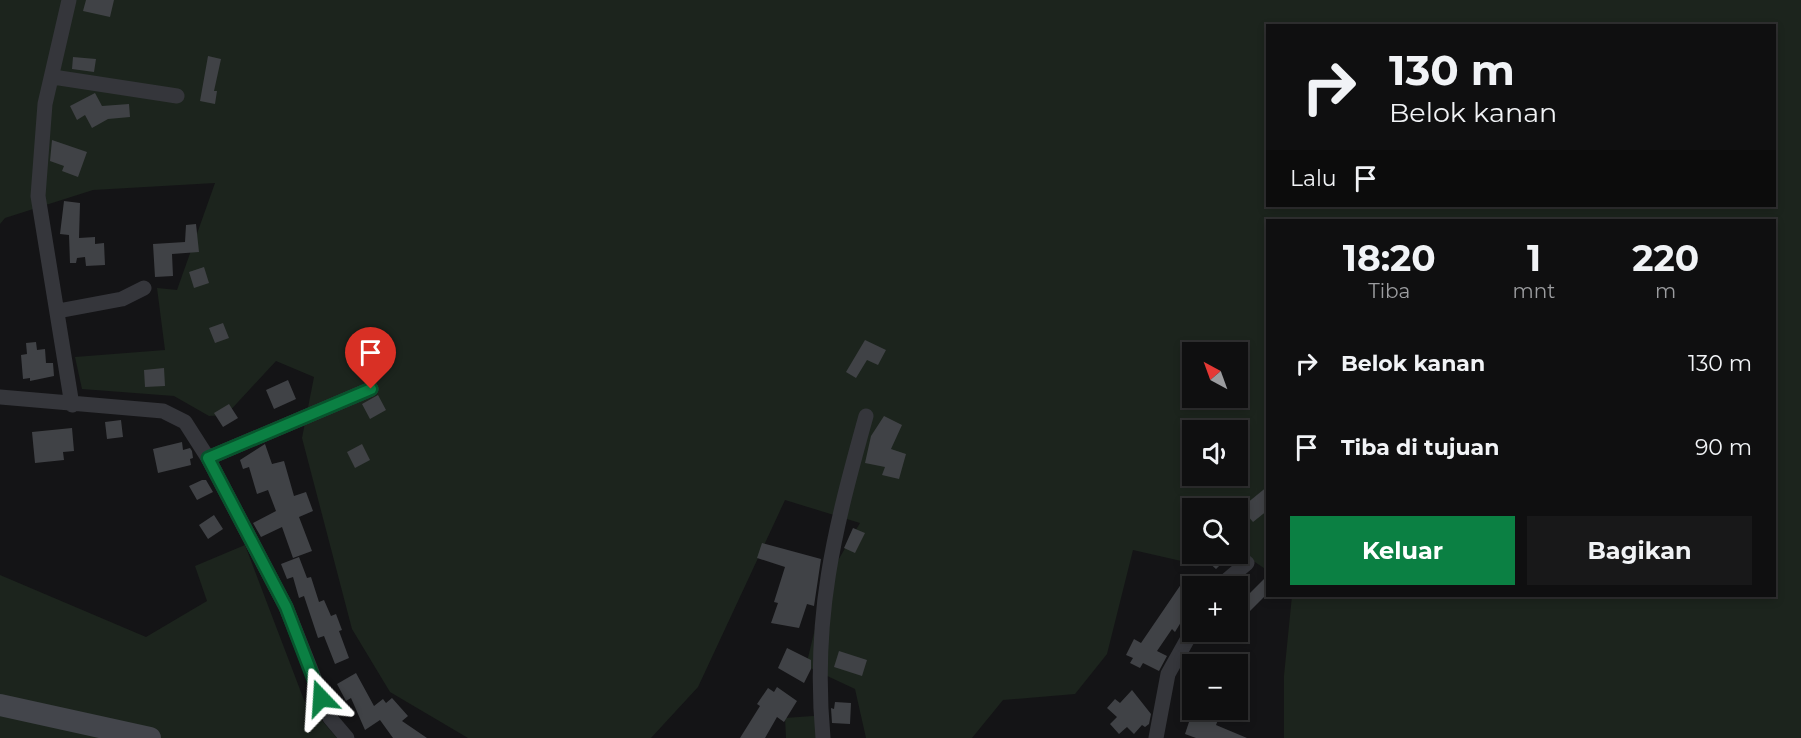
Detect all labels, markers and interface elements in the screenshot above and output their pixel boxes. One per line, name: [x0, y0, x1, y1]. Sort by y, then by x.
text: 130 m: [1389, 44, 1515, 96]
icon: right: [1290, 48, 1368, 126]
text: Belok kanan: [1389, 96, 1557, 129]
icon: arrive: [1349, 162, 1382, 195]
text: Lalu: [1290, 165, 1337, 192]
text: 18:20: [1343, 236, 1436, 280]
text: 1: [1527, 236, 1541, 280]
text: 220: [1632, 236, 1699, 280]
text: Tiba: [1368, 279, 1410, 303]
text: mnt: [1513, 279, 1555, 303]
text: m: [1655, 279, 1676, 303]
pin: [345, 327, 396, 389]
icon: arrive: [354, 336, 387, 369]
north arrow: [1182, 342, 1248, 408]
map controls: [1182, 342, 1248, 720]
icon: right: [1290, 347, 1323, 380]
text: Belok kanan: [1341, 350, 1485, 377]
text: 130 m: [1688, 350, 1752, 377]
button: sound: [1182, 420, 1248, 486]
icon: arrive: [1290, 431, 1323, 464]
text: Tiba di tujuan: [1341, 434, 1499, 461]
text: 90 m: [1695, 434, 1752, 461]
button: search: [1182, 498, 1248, 564]
button: Keluar: [1290, 516, 1515, 585]
button: Bagikan: [1527, 516, 1752, 585]
button: +: [1182, 576, 1248, 642]
button: −: [1182, 654, 1248, 720]
position arrow: [289, 666, 353, 730]

